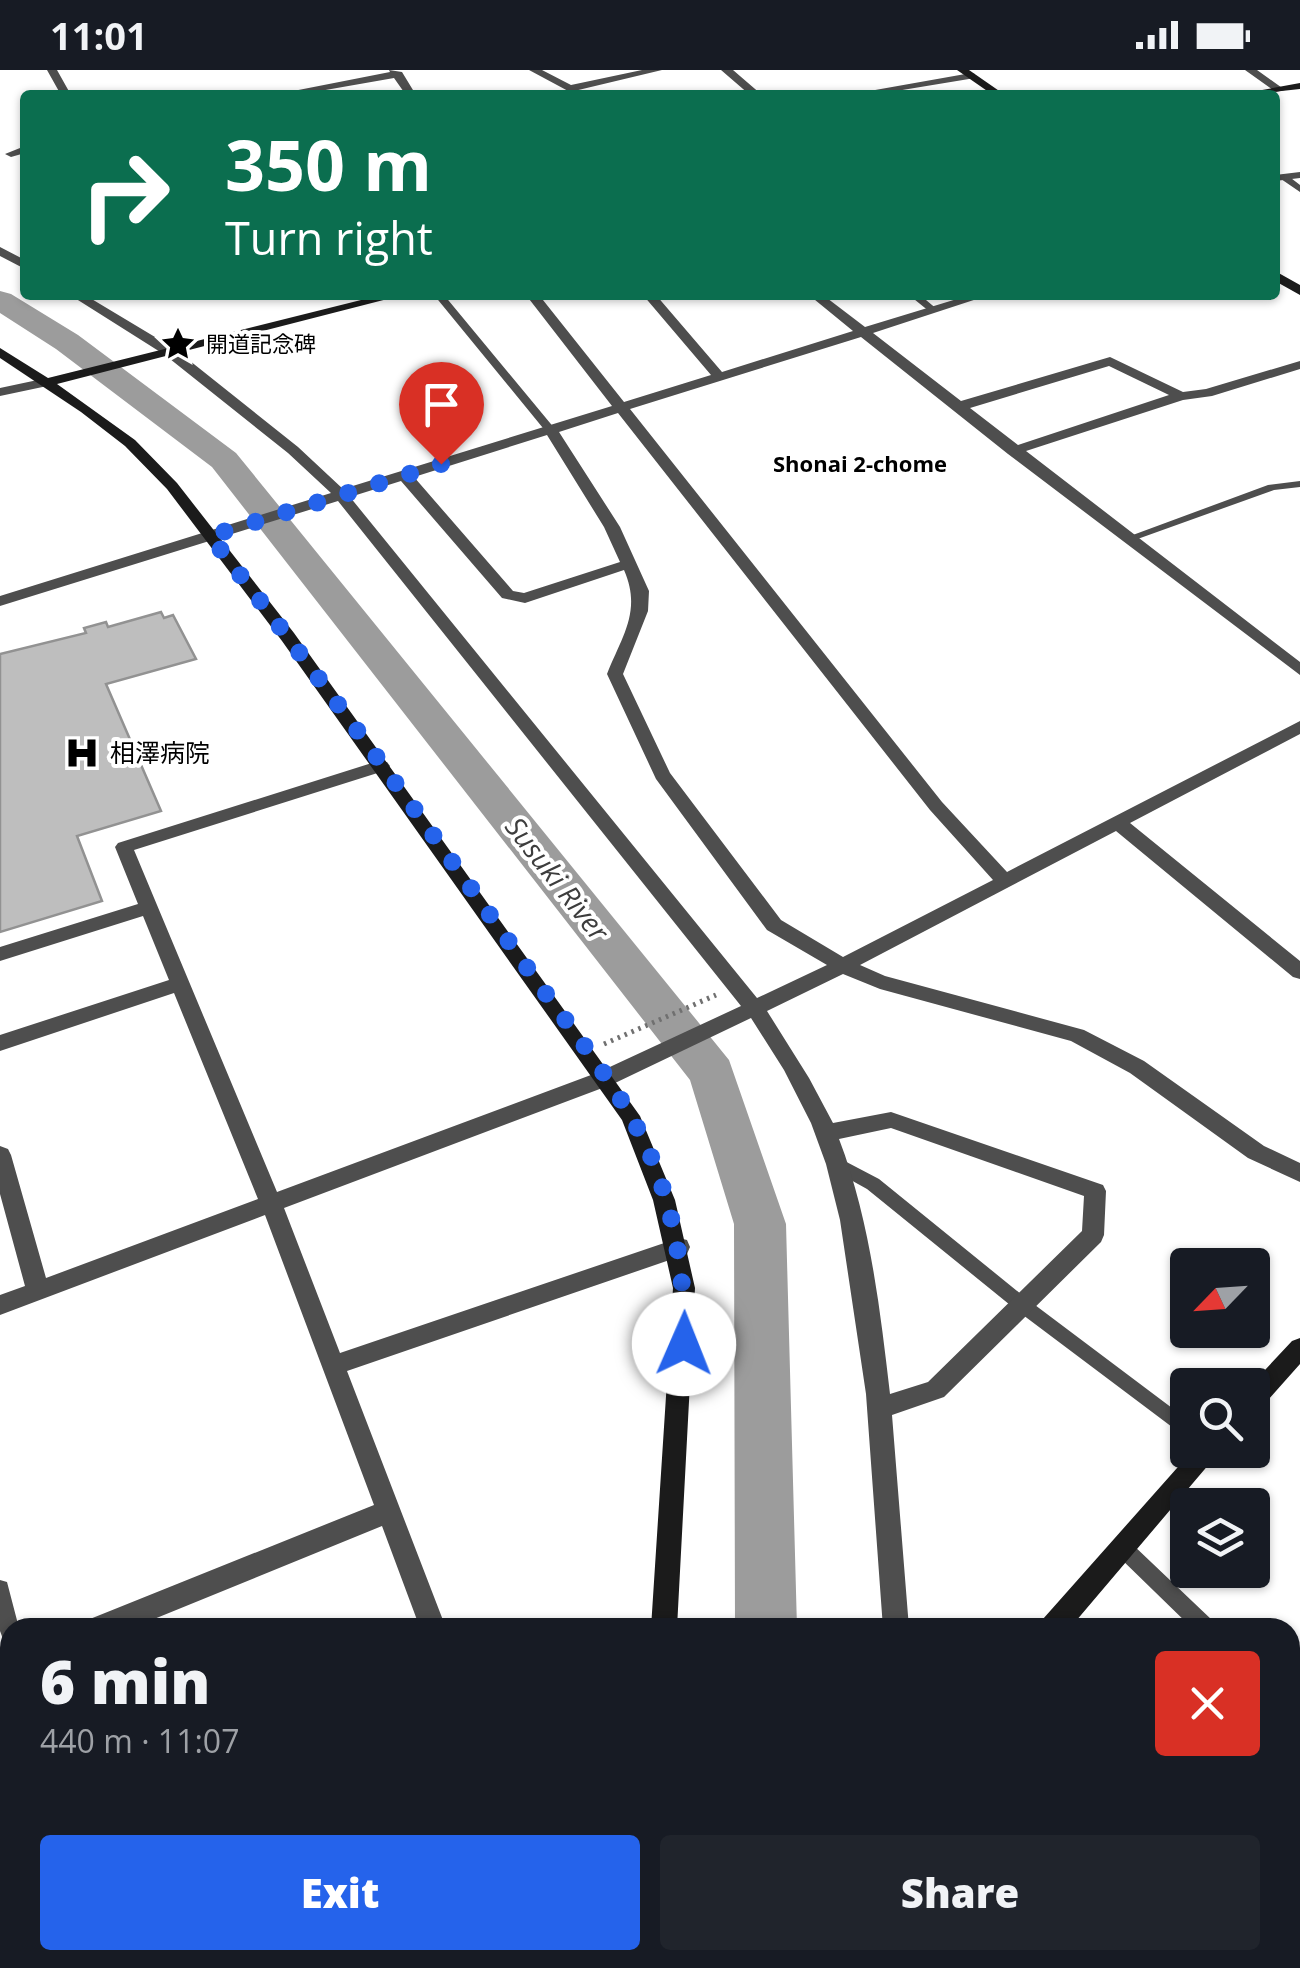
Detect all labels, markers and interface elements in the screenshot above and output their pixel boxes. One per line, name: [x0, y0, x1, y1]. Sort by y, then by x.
text: 11:01: [50, 9, 148, 61]
text: 350 m: [225, 116, 432, 212]
icon: right: [60, 130, 190, 260]
text: Turn right: [225, 207, 433, 268]
place icon: 開道記念碑: [159, 325, 197, 363]
place label: 開道記念碑: [206, 328, 316, 358]
pin: [399, 362, 484, 465]
icon: arrive: [414, 377, 469, 432]
district label: Shonai 2-chome: [773, 448, 947, 478]
hospital icon: 相澤病院: [63, 734, 101, 772]
place label: 相澤病院: [110, 735, 210, 769]
water label: Susuki River: [497, 809, 619, 949]
north arrow: [1170, 1248, 1270, 1348]
map controls: [1170, 1248, 1270, 1588]
position arrow: [632, 1292, 736, 1396]
button: search: [1170, 1368, 1270, 1468]
button: layers: [1170, 1488, 1270, 1588]
text: 6 min: [40, 1640, 210, 1722]
button: close: [1155, 1651, 1260, 1756]
text: 440 m · 11:07: [40, 1719, 239, 1762]
button: Exit: [40, 1835, 640, 1950]
button: Share: [660, 1835, 1260, 1950]

